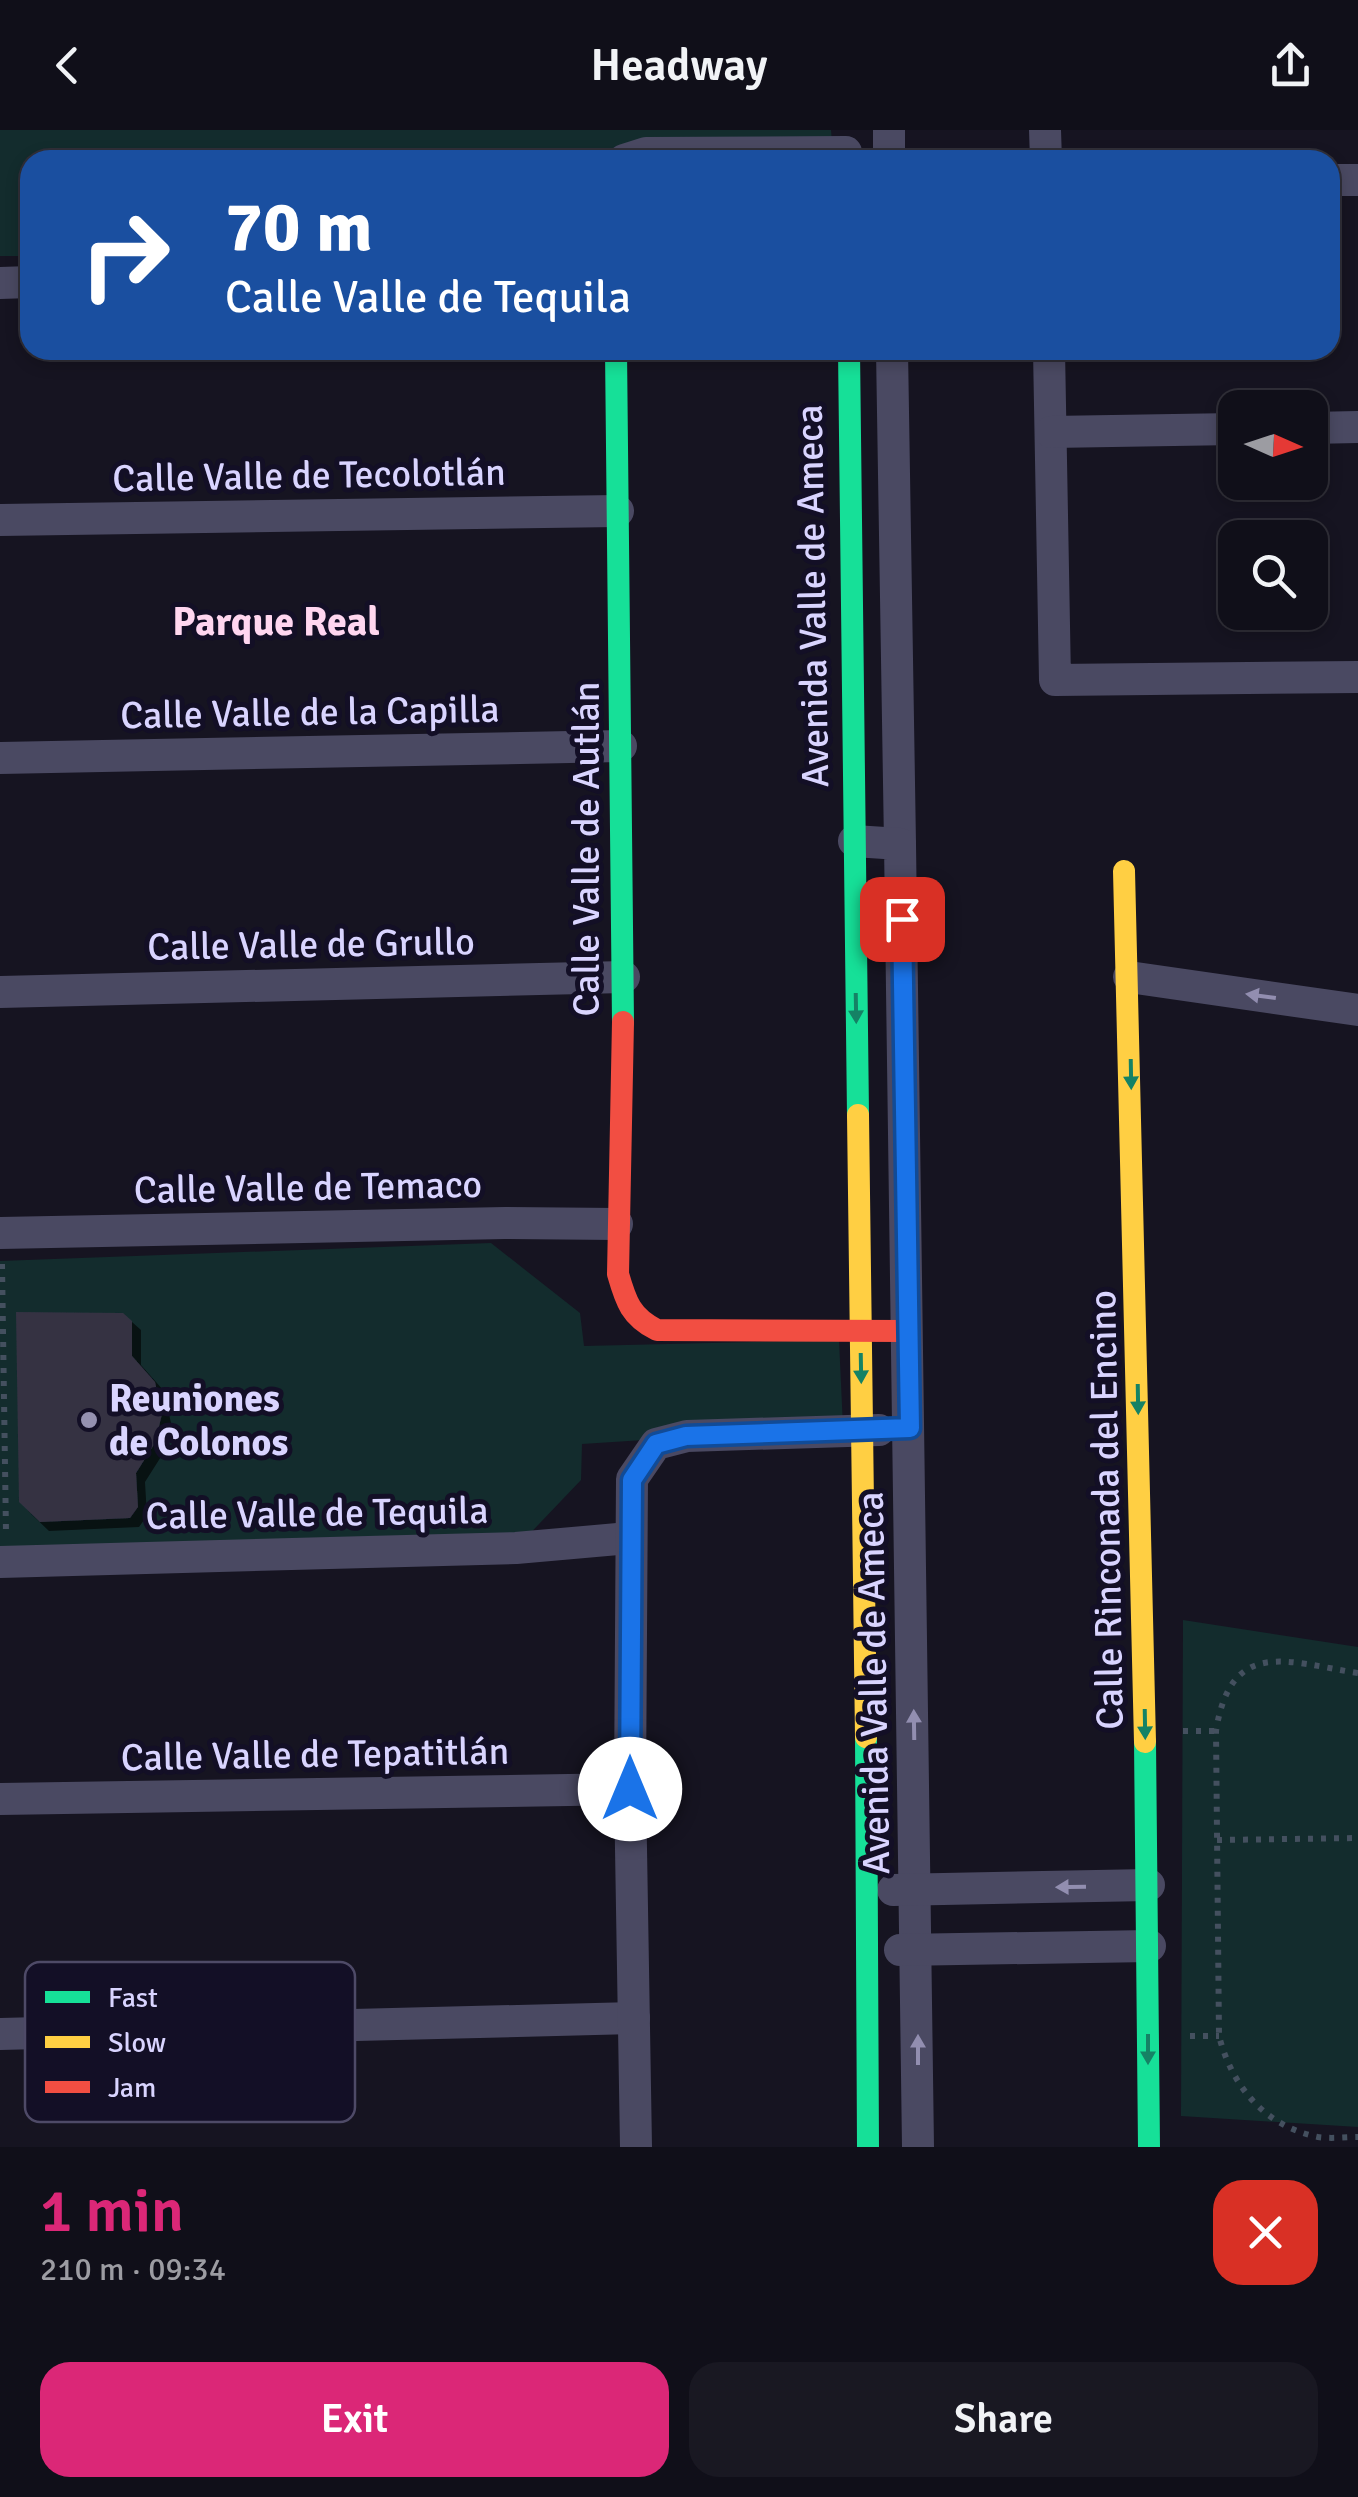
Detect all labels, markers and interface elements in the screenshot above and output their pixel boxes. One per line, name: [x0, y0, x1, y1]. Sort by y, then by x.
icon: back: [40, 38, 95, 93]
text: Headway: [591, 38, 767, 93]
icon: share: [1263, 38, 1318, 93]
text: 70 m: [225, 184, 373, 270]
icon: right: [60, 190, 190, 320]
text: Calle Valle de Tequila: [225, 270, 631, 325]
north arrow: [1218, 390, 1328, 500]
map controls: [1218, 390, 1328, 630]
street label: Avenida Valle de Ameca: [786, 404, 839, 788]
street label: Calle Valle de Tecolotlán: [112, 449, 506, 502]
button: search: [1218, 520, 1328, 630]
district label: Parque Real: [172, 597, 380, 647]
street label: Calle Valle de Autlán: [563, 681, 610, 1017]
street label: Calle Valle de la Capilla: [120, 686, 500, 739]
pin: [860, 877, 945, 962]
icon: arrive: [875, 892, 930, 947]
street label: Calle Valle de Grullo: [147, 918, 475, 971]
one-way arrow: [1245, 987, 1277, 1003]
one-way arrow: [848, 993, 864, 1025]
one-way arrow: [1123, 1059, 1139, 1091]
street label: Calle Valle de Temaco: [133, 1161, 483, 1214]
street label: Calle Rinconada del Encino: [1079, 1290, 1134, 1730]
one-way arrow: [853, 1353, 869, 1385]
place label: Reuniones de Colonos: [109, 1375, 288, 1466]
one-way arrow: [1131, 1384, 1147, 1416]
marker: Reuniones de Colonos: [78, 1409, 100, 1431]
street label: Calle Valle de Tequila: [145, 1487, 489, 1540]
street label: Avenida Valle de Ameca: [847, 1491, 900, 1875]
one-way arrow: [906, 1708, 922, 1740]
one-way arrow: [1138, 1709, 1154, 1741]
street label: Calle Valle de Tepatitlán: [120, 1728, 510, 1781]
position arrow: [578, 1737, 682, 1841]
one-way arrow: [1054, 1879, 1086, 1895]
legend: [25, 1962, 355, 2122]
text: Fast: [108, 1981, 158, 2015]
text: Slow: [108, 2026, 166, 2060]
one-way arrow: [910, 2033, 926, 2065]
one-way arrow: [1140, 2034, 1156, 2066]
text: Jam: [108, 2071, 156, 2105]
text: 1 min: [40, 2175, 184, 2249]
button: close: [1213, 2180, 1318, 2285]
text: 210 m · 09:34: [40, 2250, 226, 2289]
button: Exit: [40, 2362, 669, 2477]
button: Share: [689, 2362, 1318, 2477]

